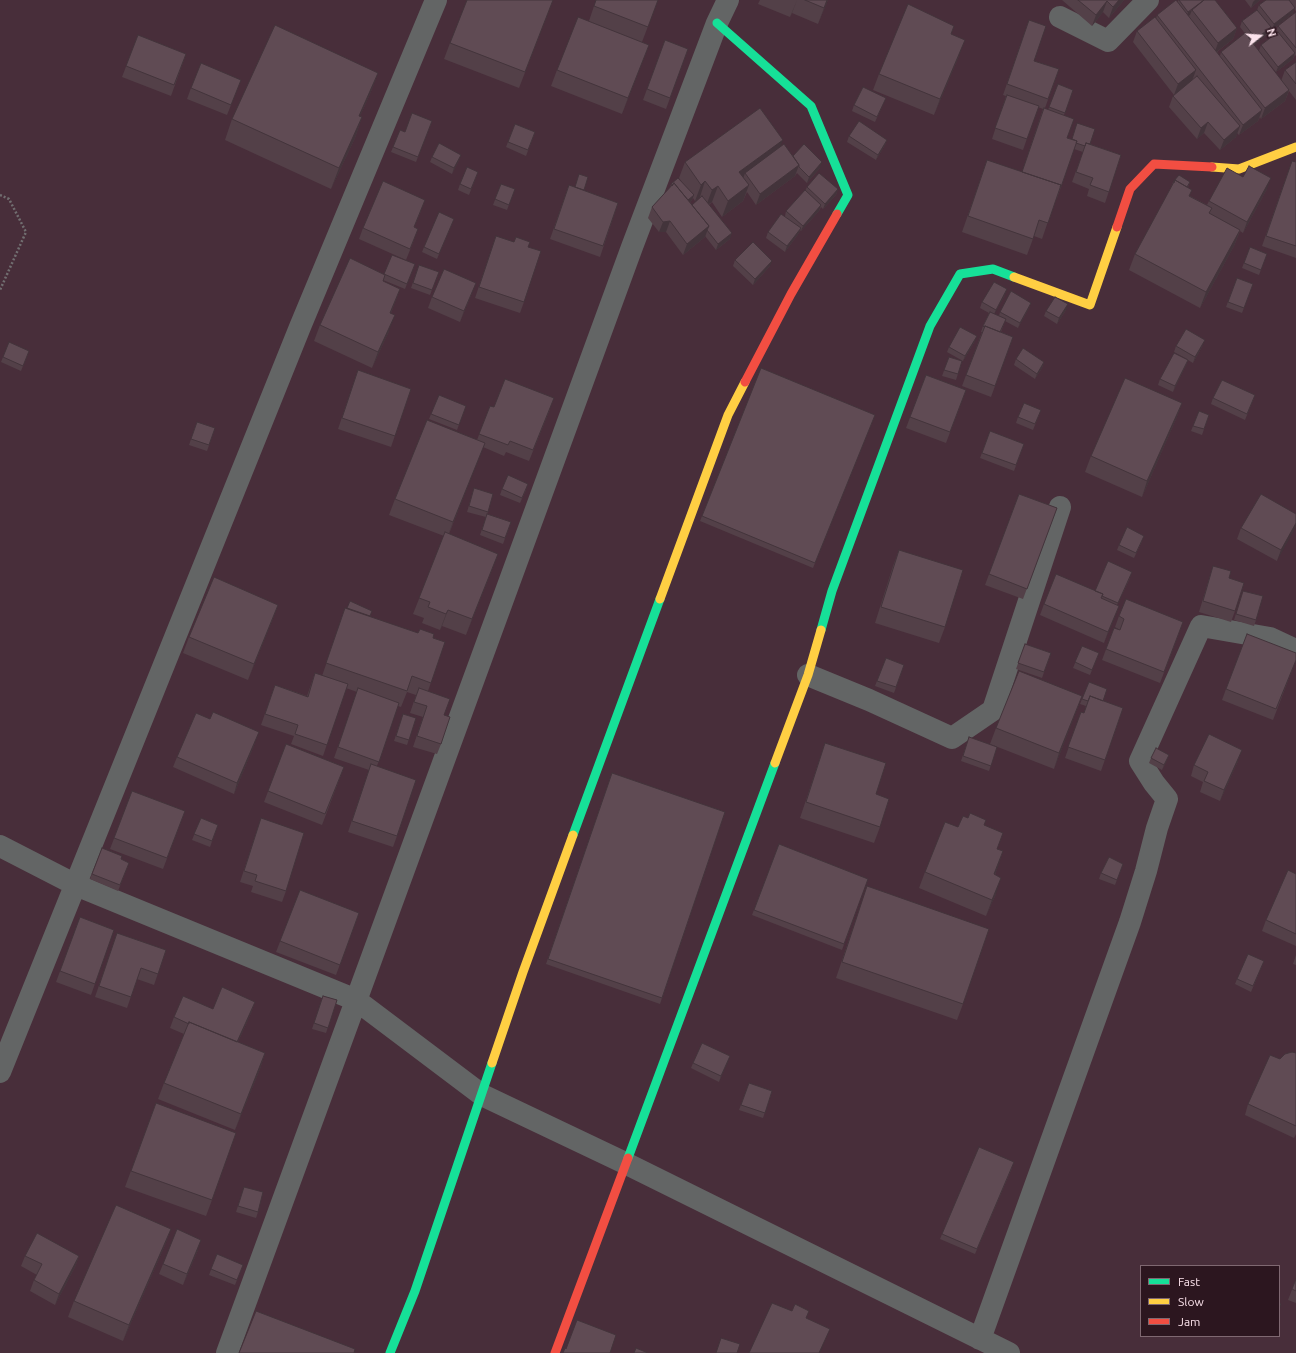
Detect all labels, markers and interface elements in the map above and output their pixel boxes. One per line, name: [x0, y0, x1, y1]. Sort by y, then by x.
north arrow: [1240, 16, 1280, 56]
text: N: [1265, 27, 1278, 38]
legend: [1140, 1265, 1280, 1337]
text: Fast: [1178, 1275, 1200, 1288]
text: Slow: [1178, 1295, 1204, 1308]
text: Jam: [1178, 1315, 1200, 1328]

